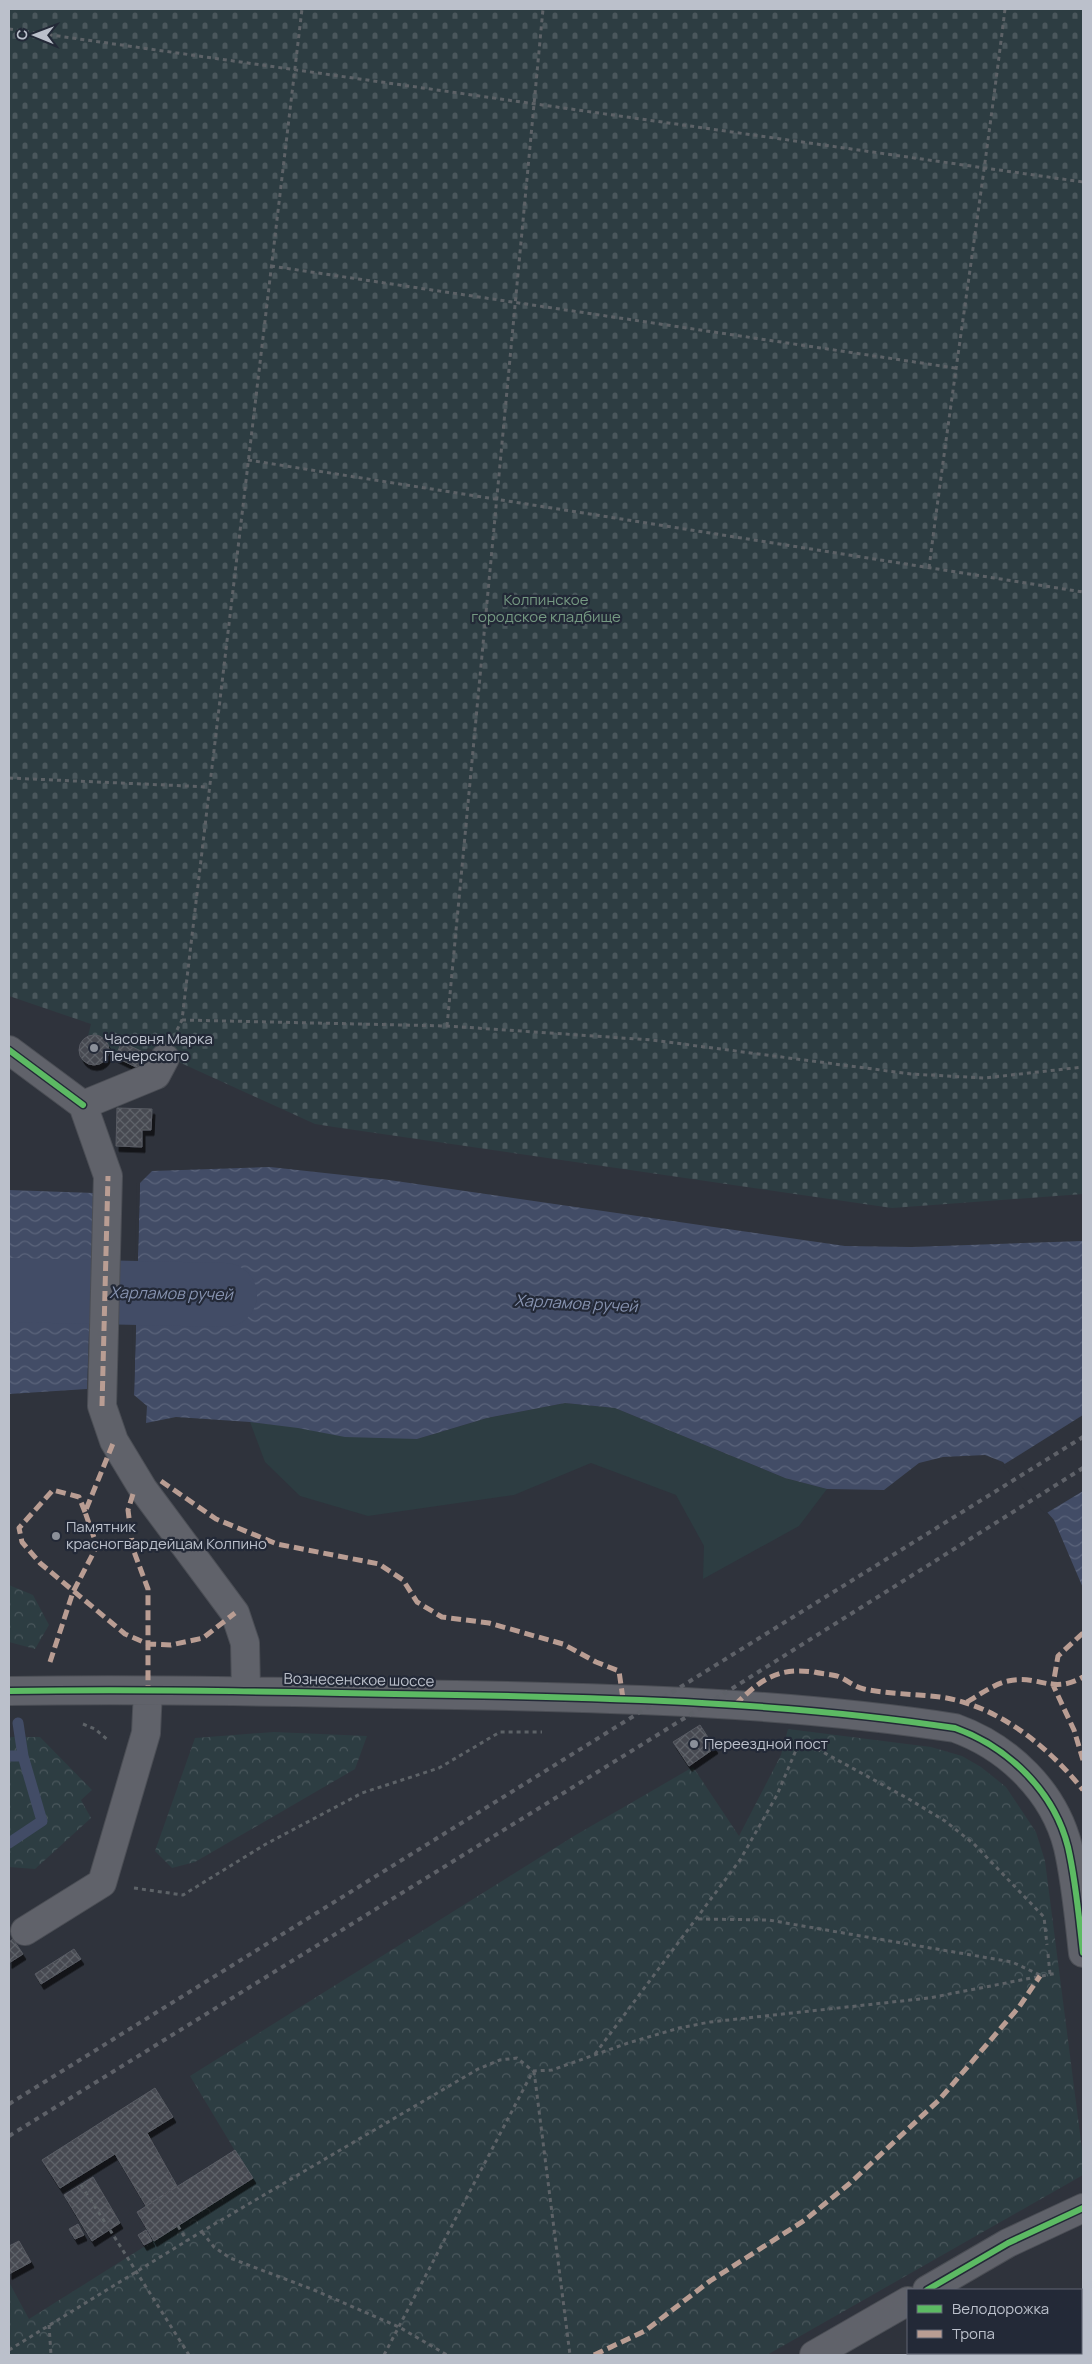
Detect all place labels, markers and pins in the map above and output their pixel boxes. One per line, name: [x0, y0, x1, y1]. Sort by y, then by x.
place label: Часовня Марка Печерского: [104, 1028, 213, 1066]
marker: Часовня Марка Печерского: [88, 1042, 100, 1054]
place label: Памятник красногвардейцам Колпино: [66, 1516, 267, 1554]
marker: Памятник красногвардейцам Колпино: [50, 1530, 62, 1542]
place label: Переездной пост: [704, 1733, 829, 1754]
marker: Переездной пост: [688, 1738, 700, 1750]

